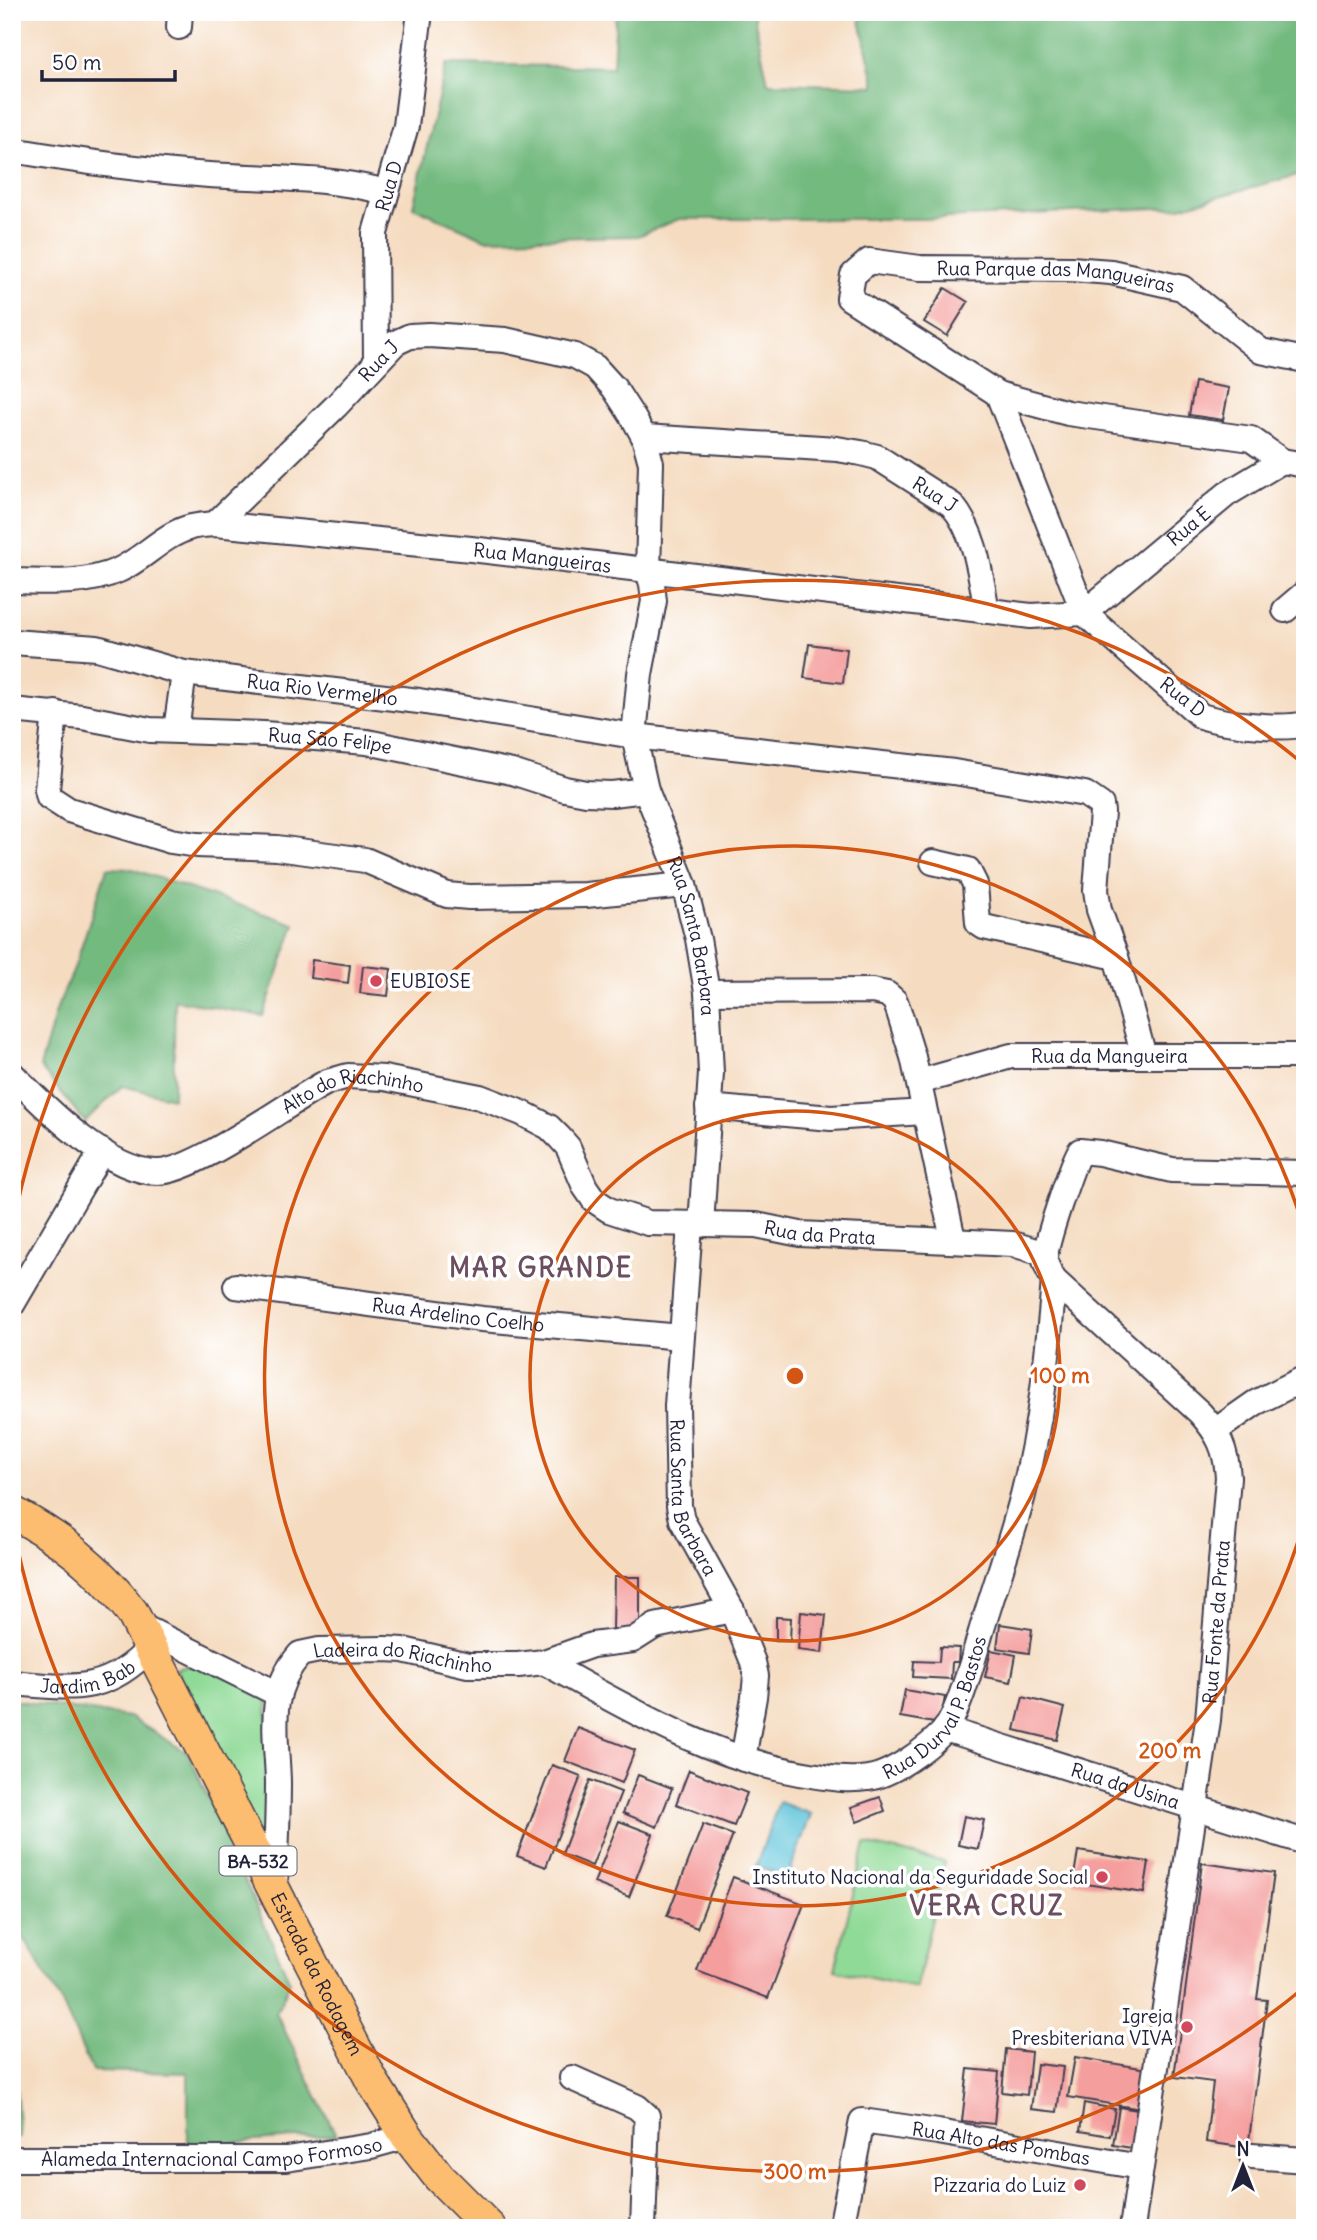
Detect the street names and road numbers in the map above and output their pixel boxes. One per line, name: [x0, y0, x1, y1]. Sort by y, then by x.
street label: Rua D: [370, 158, 407, 214]
street label: Rua Parque das Mangueiras: [936, 256, 1177, 298]
street label: Rua J: [353, 335, 404, 387]
street label: Rua J: [908, 471, 962, 517]
street label: Rua E: [1162, 501, 1215, 551]
street label: Rua Mangueiras: [472, 537, 613, 578]
street label: Rua Rio Vermelho: [245, 669, 399, 710]
street label: Rua D: [1155, 672, 1211, 722]
street label: Rua São Felipe: [267, 722, 394, 759]
street label: Rua Santa Barbara: [662, 853, 720, 1016]
street label: Rua da Mangueira: [1031, 1044, 1188, 1068]
street label: Alto do Riachinho: [277, 1063, 426, 1119]
street label: Rua da Prata: [762, 1215, 876, 1250]
street label: Rua Ardelino Coelho: [370, 1292, 545, 1337]
street label: Rua Santa Barbara: [665, 1419, 723, 1580]
street label: Rua Fonte da Prata: [1197, 1539, 1235, 1705]
street label: Rua Durval P. Bastos: [879, 1633, 991, 1785]
street label: Ladeira do Riachinho: [311, 1637, 492, 1677]
street label: Jardim Bab: [39, 1654, 140, 1699]
street label: Rua da Usina: [1068, 1757, 1183, 1814]
road number: BA-532: [219, 1846, 296, 1875]
street label: Estrada da Rodagem: [266, 1888, 369, 2059]
street label: Rua Alto das Pombas: [911, 2116, 1092, 2170]
street label: Alameda Internacional Campo Formoso: [41, 2131, 385, 2171]

